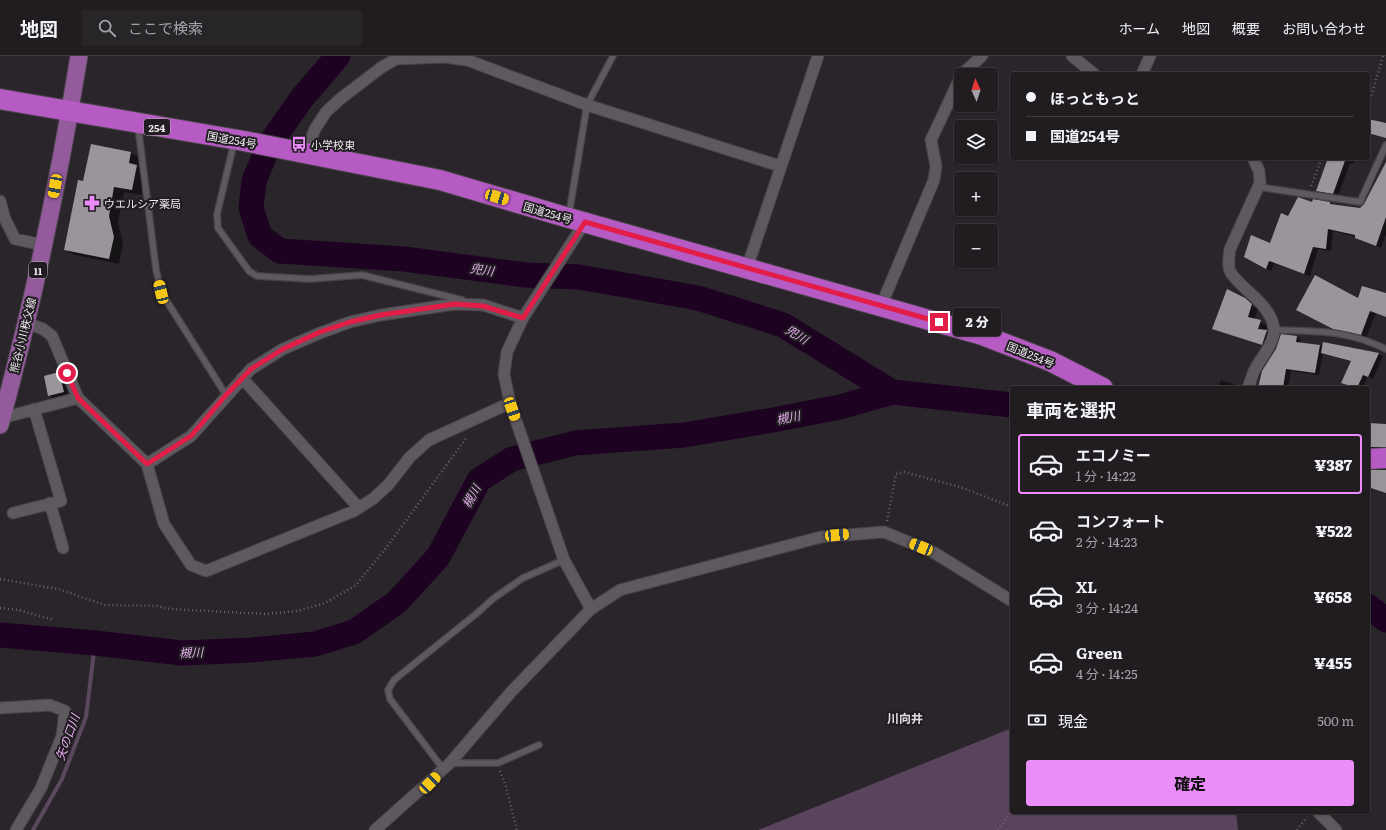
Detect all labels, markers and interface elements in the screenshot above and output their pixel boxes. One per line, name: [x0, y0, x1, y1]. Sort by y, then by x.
search box: [82, 10, 362, 46]
text: 地図: [20, 14, 58, 42]
text: ここで検索: [128, 16, 203, 39]
icon: search: [96, 17, 118, 39]
text: ホーム: [1118, 18, 1160, 38]
text: 地図: [1182, 18, 1210, 38]
text: 概要: [1232, 18, 1260, 38]
text: お問い合わせ: [1282, 18, 1366, 38]
north arrow: [954, 68, 998, 112]
map controls: [954, 68, 998, 268]
text: ほっともっと: [1050, 86, 1140, 109]
road number: 254: [144, 119, 170, 135]
button: layers: [954, 120, 998, 164]
text: 国道254号: [1050, 124, 1120, 147]
street label: 国道254号: [206, 127, 258, 151]
bus stop icon: 小学校東: [290, 135, 308, 153]
place label: 小学校東: [311, 136, 355, 152]
button: +: [954, 172, 998, 216]
car: [47, 173, 63, 199]
car: [484, 188, 510, 206]
pharmacy icon: ウエルシア薬局: [83, 194, 101, 212]
place label: ウエルシア薬局: [104, 195, 181, 211]
street label: 国道254号: [522, 197, 574, 227]
button: −: [954, 224, 998, 268]
water label: 兜川: [469, 258, 497, 280]
road number: 11: [29, 262, 47, 278]
car: [152, 279, 170, 305]
street label: 熊谷小川秩父線: [5, 296, 39, 374]
callout: 2 分: [953, 308, 1001, 336]
text: 2 分: [966, 312, 988, 331]
route end: [930, 313, 948, 331]
water label: 兜川: [782, 320, 814, 349]
street label: 国道254号: [1005, 337, 1057, 371]
route start: [58, 364, 76, 382]
car: [502, 396, 522, 422]
text: 車両を選択: [1026, 396, 1116, 423]
water label: 槻川: [774, 405, 803, 428]
text: エコノミー: [1076, 443, 1151, 466]
icon: car: [1028, 446, 1064, 482]
text: ¥387: [1315, 453, 1352, 476]
text: 1 分 · 14:22: [1076, 466, 1136, 485]
water label: 槻川: [457, 479, 486, 511]
text: コンフォート: [1076, 509, 1166, 532]
icon: car: [1028, 512, 1064, 548]
text: ¥522: [1315, 519, 1352, 542]
car: [825, 528, 849, 542]
text: 2 分 · 14:23: [1076, 532, 1138, 551]
car: [908, 537, 934, 557]
text: XL: [1076, 575, 1097, 598]
icon: car: [1028, 578, 1064, 614]
text: ¥658: [1314, 585, 1352, 608]
text: 3 分 · 14:24: [1076, 598, 1138, 617]
text: Green: [1076, 641, 1123, 664]
water label: 槻川: [179, 643, 205, 661]
icon: car: [1028, 644, 1064, 680]
text: ¥455: [1314, 651, 1352, 674]
text: 4 分 · 14:25: [1076, 664, 1138, 683]
water label: 矢の口川: [50, 709, 84, 763]
district label: 川向井: [887, 709, 923, 727]
icon: cash: [1026, 709, 1048, 731]
text: 現金: [1058, 709, 1088, 732]
text: 500 m: [1317, 711, 1354, 730]
button: 確定: [1026, 760, 1354, 806]
car: [417, 770, 443, 796]

